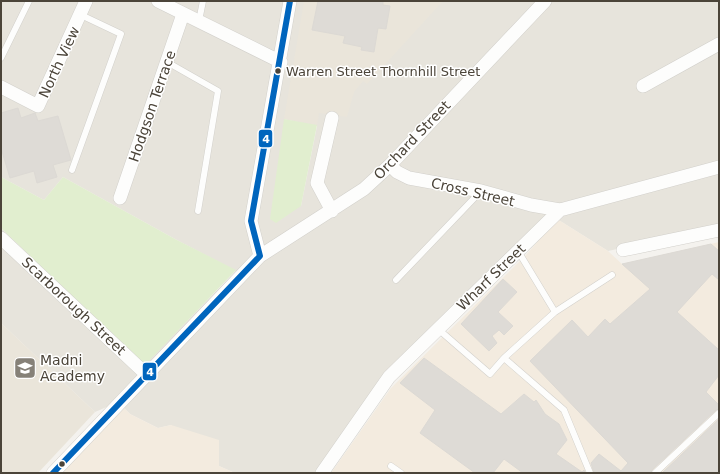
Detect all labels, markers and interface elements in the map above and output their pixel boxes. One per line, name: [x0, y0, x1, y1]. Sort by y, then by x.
street label: North View: [36, 24, 82, 100]
street label: Hodgson Terrace: [125, 48, 179, 164]
place label: Warren Street Thornhill Street: [286, 64, 480, 79]
marker: Warren Street Thornhill Street: [273, 66, 283, 76]
street label: Orchard Street: [370, 97, 454, 183]
line badge: 4: [258, 129, 273, 148]
text: 4: [262, 133, 270, 146]
street label: Cross Street: [430, 175, 517, 210]
street label: Wharf Street: [453, 240, 529, 314]
street label: Scarborough Street: [19, 254, 130, 359]
place label: Madni Academy: [40, 352, 105, 384]
school or university icon: Madni Academy: [12, 355, 38, 381]
line badge: 4: [142, 362, 157, 381]
text: 4: [146, 366, 154, 379]
unlabelled marker: [57, 459, 67, 469]

